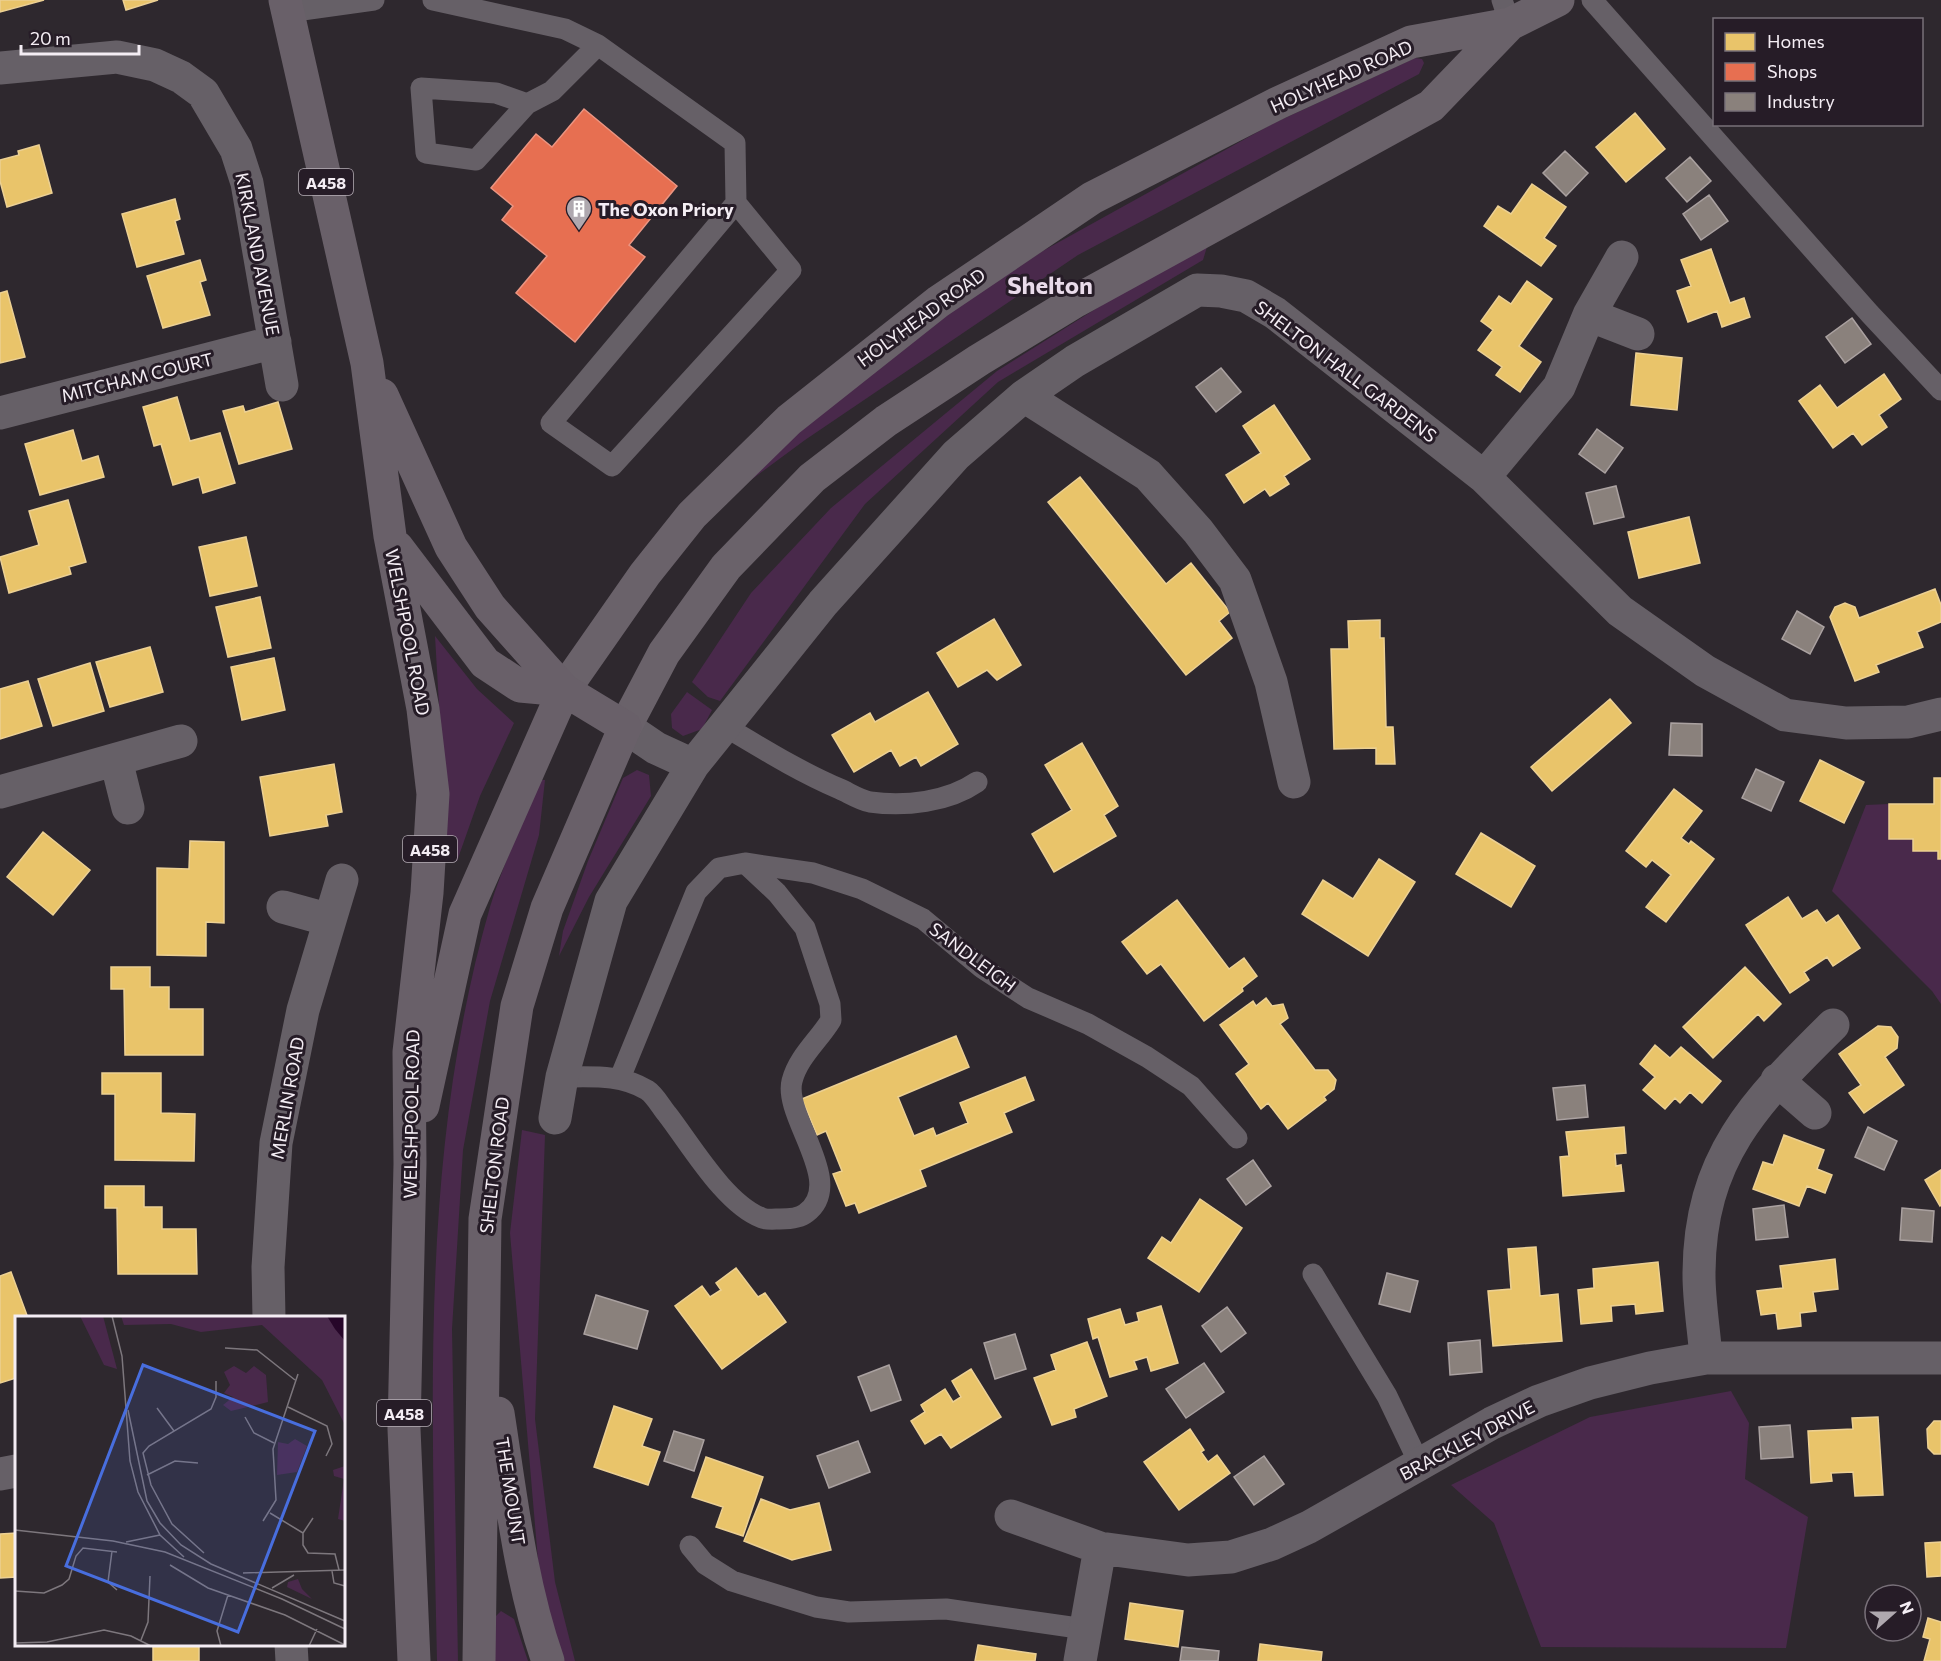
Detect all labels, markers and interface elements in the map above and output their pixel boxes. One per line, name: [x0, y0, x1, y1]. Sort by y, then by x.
scale bar: [21, 18, 140, 56]
legend: [1713, 18, 1923, 126]
text: 20 m: [30, 27, 71, 49]
text: Homes: [1767, 30, 1825, 52]
street label: HOLYHEAD ROAD: [1267, 35, 1415, 117]
text: Shops: [1767, 60, 1817, 82]
text: Industry: [1767, 90, 1835, 112]
road number: A458: [299, 169, 353, 195]
street label: KIRKLAND AVENUE: [231, 171, 285, 337]
building icon: The Oxon Priory: [564, 194, 594, 232]
place label: The Oxon Priory: [598, 198, 734, 220]
street label: HOLYHEAD ROAD: [853, 263, 989, 371]
district label: Shelton: [1007, 270, 1093, 299]
street label: SHELTON HALL GARDENS: [1251, 296, 1441, 446]
street label: MITCHAM COURT: [59, 348, 215, 406]
street label: WELSHPOOL ROAD: [381, 547, 435, 717]
road number: A458: [403, 836, 457, 862]
street label: SANDLEIGH: [925, 917, 1021, 997]
street label: WELSHPOOL ROAD: [399, 1029, 423, 1199]
street label: MERLIN ROAD: [265, 1035, 309, 1161]
street label: SHELTON ROAD: [475, 1095, 513, 1235]
inset map: [15, 1316, 345, 1646]
street label: BRACKLEY DRIVE: [1396, 1395, 1538, 1485]
road number: A458: [377, 1400, 431, 1426]
street label: THE MOUNT: [492, 1435, 530, 1547]
north arrow: [1863, 1583, 1923, 1643]
text: N: [1896, 1598, 1918, 1616]

